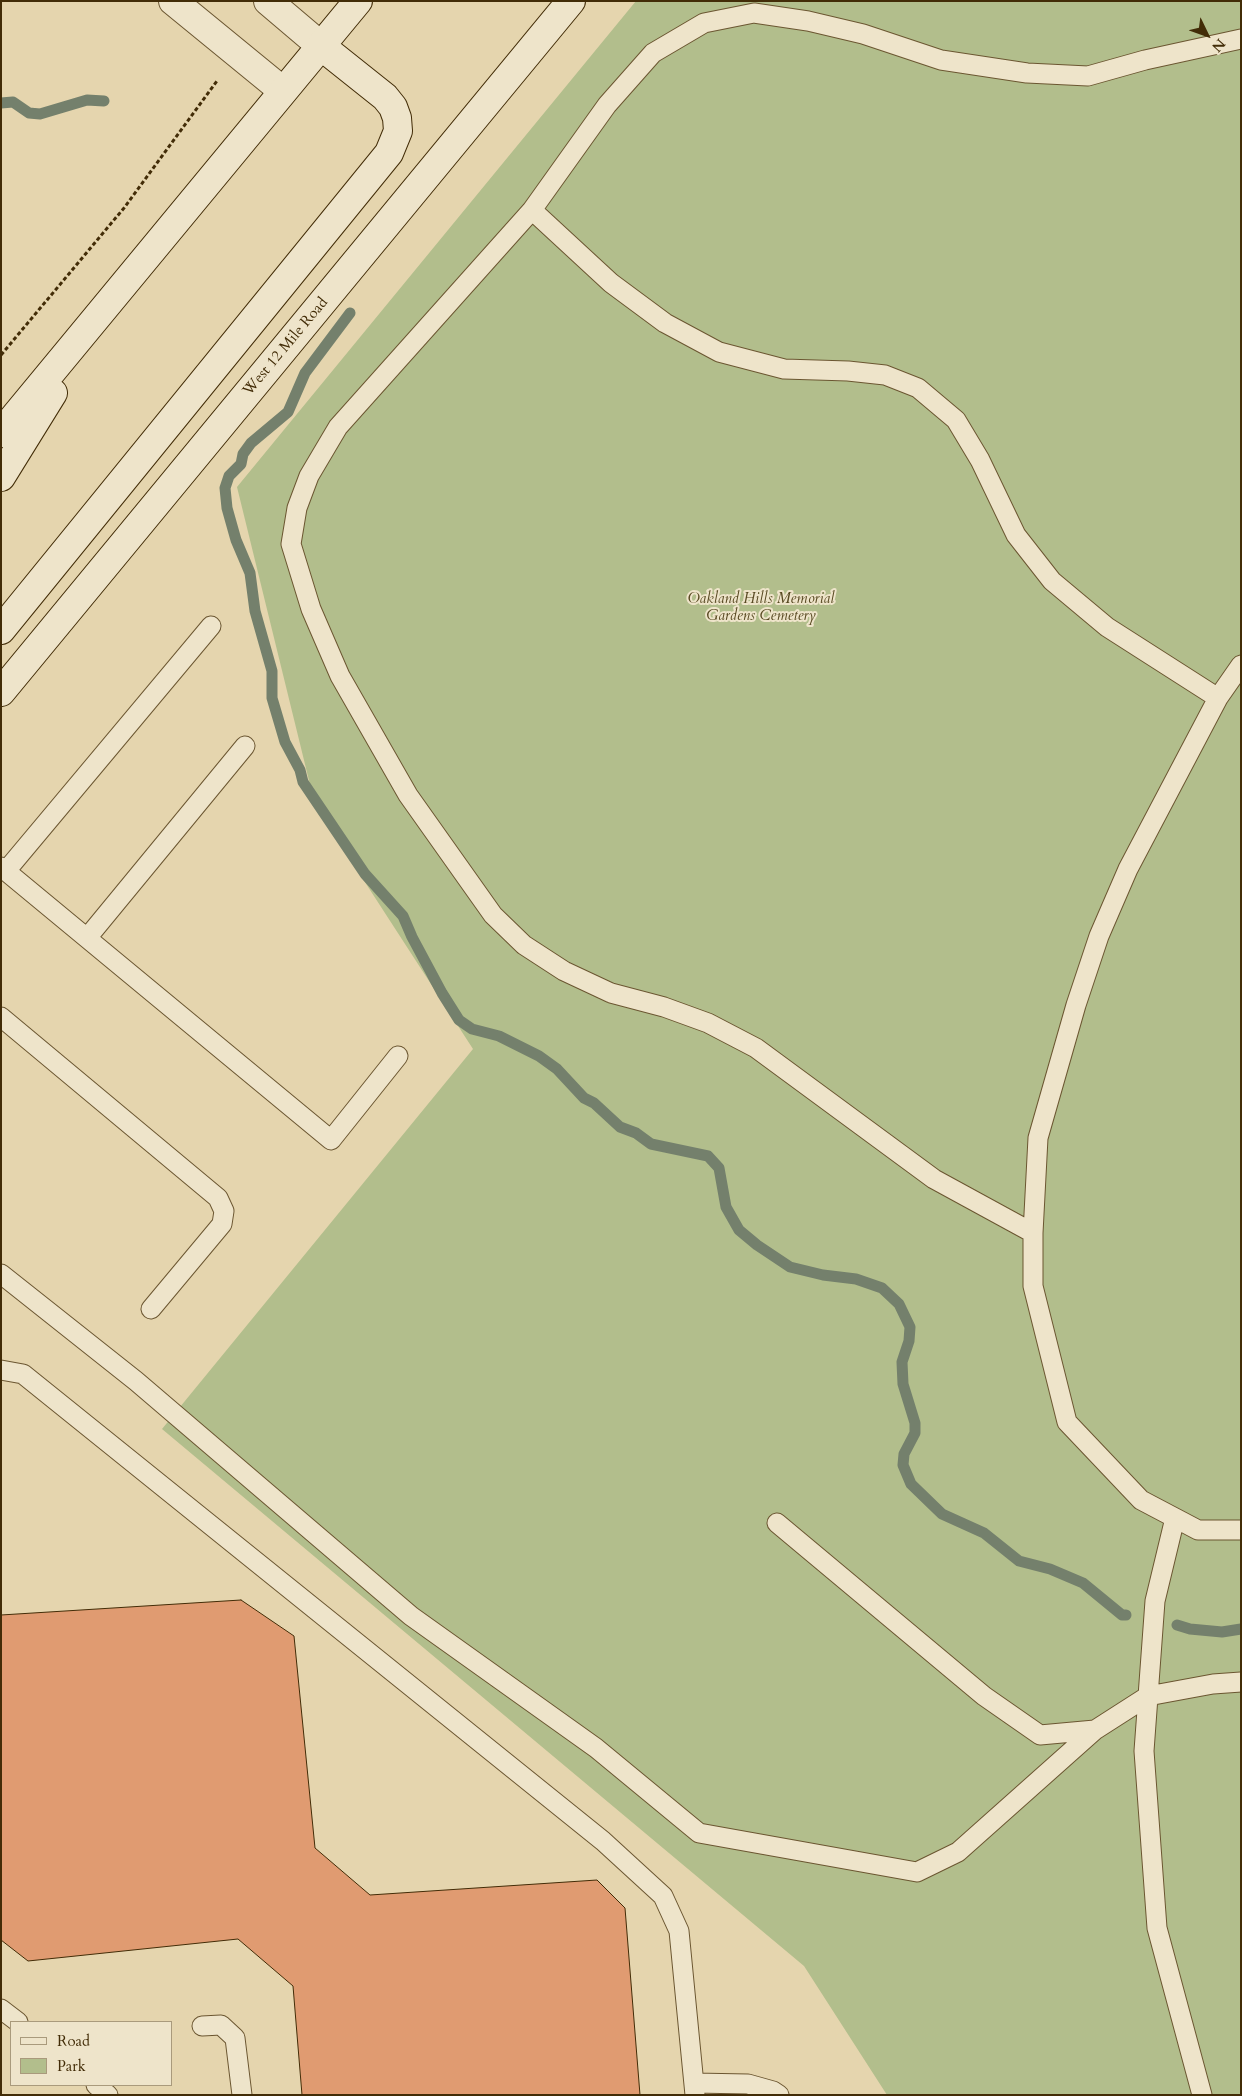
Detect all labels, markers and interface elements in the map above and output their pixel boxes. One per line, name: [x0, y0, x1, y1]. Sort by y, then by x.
north arrow: [1182, 10, 1232, 60]
text: N: [1207, 34, 1230, 56]
street label: West 12 Mile Road: [240, 294, 332, 400]
park label: Oakland Hills Memorial Gardens Cemetery: [688, 591, 834, 626]
legend: [10, 2021, 172, 2086]
text: Road: [57, 2031, 90, 2051]
text: Park: [57, 2056, 86, 2076]

